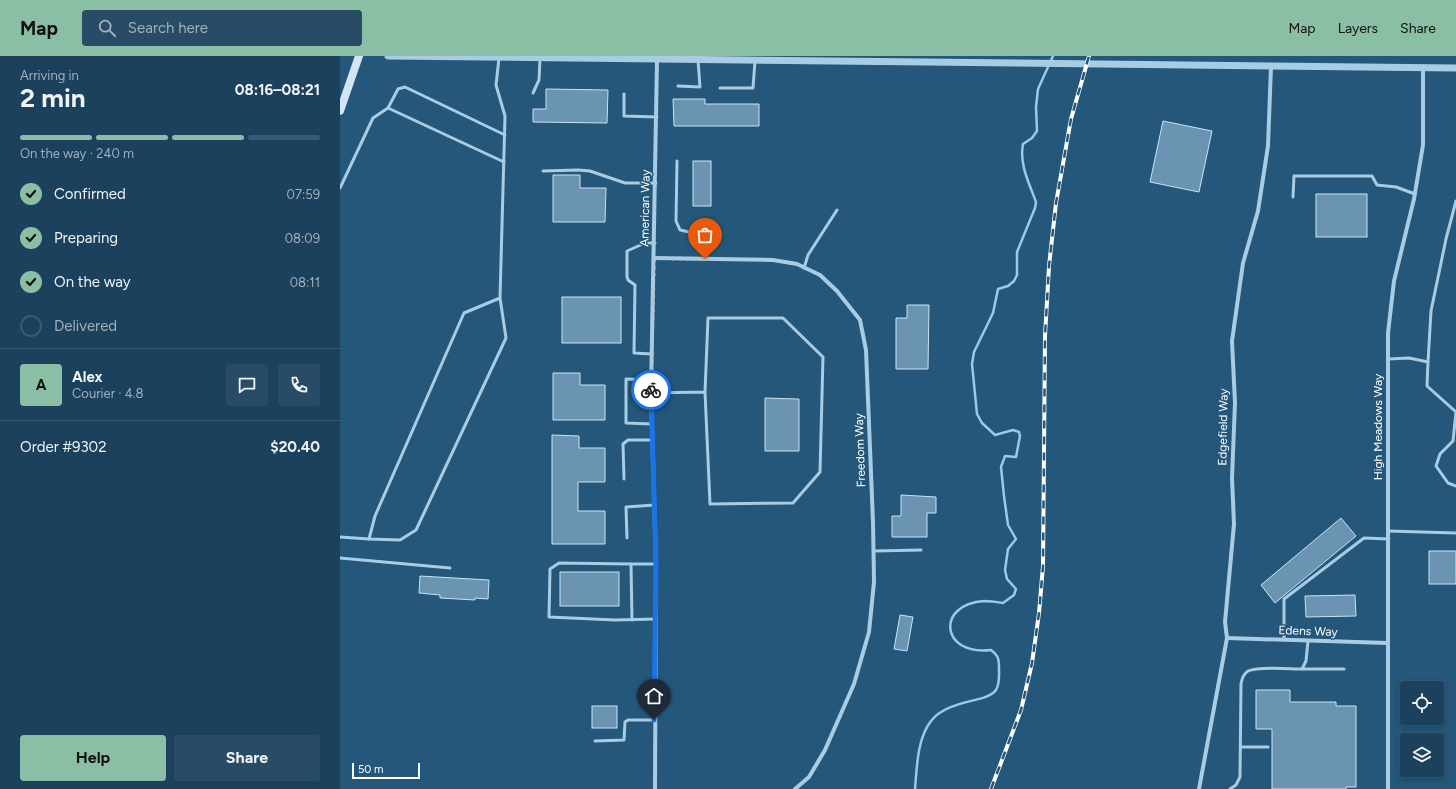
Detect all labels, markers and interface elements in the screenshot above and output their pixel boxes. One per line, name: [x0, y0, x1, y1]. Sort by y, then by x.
search box: [82, 10, 362, 46]
text: Map: [20, 17, 58, 40]
icon: search: [96, 17, 118, 39]
text: Search here: [128, 19, 208, 37]
text: Map: [1288, 20, 1316, 37]
text: Layers: [1338, 20, 1378, 37]
text: Share: [1400, 20, 1436, 37]
text: Arriving in: [20, 68, 79, 83]
text: 08:16–08:21: [235, 81, 320, 99]
text: 2 min: [20, 82, 86, 114]
text: On the way · 240 m: [20, 146, 134, 161]
street label: American Way: [637, 169, 653, 247]
icon: check: [20, 183, 42, 205]
text: Confirmed: [54, 185, 126, 203]
text: 07:59: [287, 187, 320, 202]
pin: [688, 218, 722, 259]
icon: bag: [694, 224, 716, 246]
icon: check: [20, 227, 42, 249]
text: Preparing: [54, 229, 118, 247]
text: 08:09: [285, 231, 320, 246]
icon: check: [20, 271, 42, 293]
text: On the way: [54, 273, 131, 291]
text: 08:11: [290, 275, 320, 290]
text: Delivered: [54, 317, 117, 335]
button: chat: [226, 364, 268, 406]
button: phone: [278, 364, 320, 406]
text: Alex: [72, 368, 102, 386]
courier: [631, 370, 671, 410]
street label: High Meadows Way: [1371, 373, 1385, 480]
text: A: [36, 376, 46, 394]
icon: bike: [640, 379, 662, 401]
text: Courier · 4.8: [72, 386, 144, 401]
street label: Edgefield Way: [1215, 387, 1231, 466]
street label: Freedom Way: [852, 412, 868, 487]
text: Order #9302: [20, 438, 107, 456]
text: $20.40: [270, 438, 320, 456]
street label: Edens Way: [1278, 623, 1339, 639]
pin: [637, 679, 671, 720]
map controls: [1400, 681, 1444, 777]
button: locate: [1400, 681, 1444, 725]
icon: home: [643, 685, 665, 707]
button: layers: [1400, 733, 1444, 777]
button: Help: [20, 735, 166, 781]
button: Share: [174, 735, 320, 781]
scale bar: [352, 761, 420, 780]
text: 50 m: [358, 763, 383, 776]

